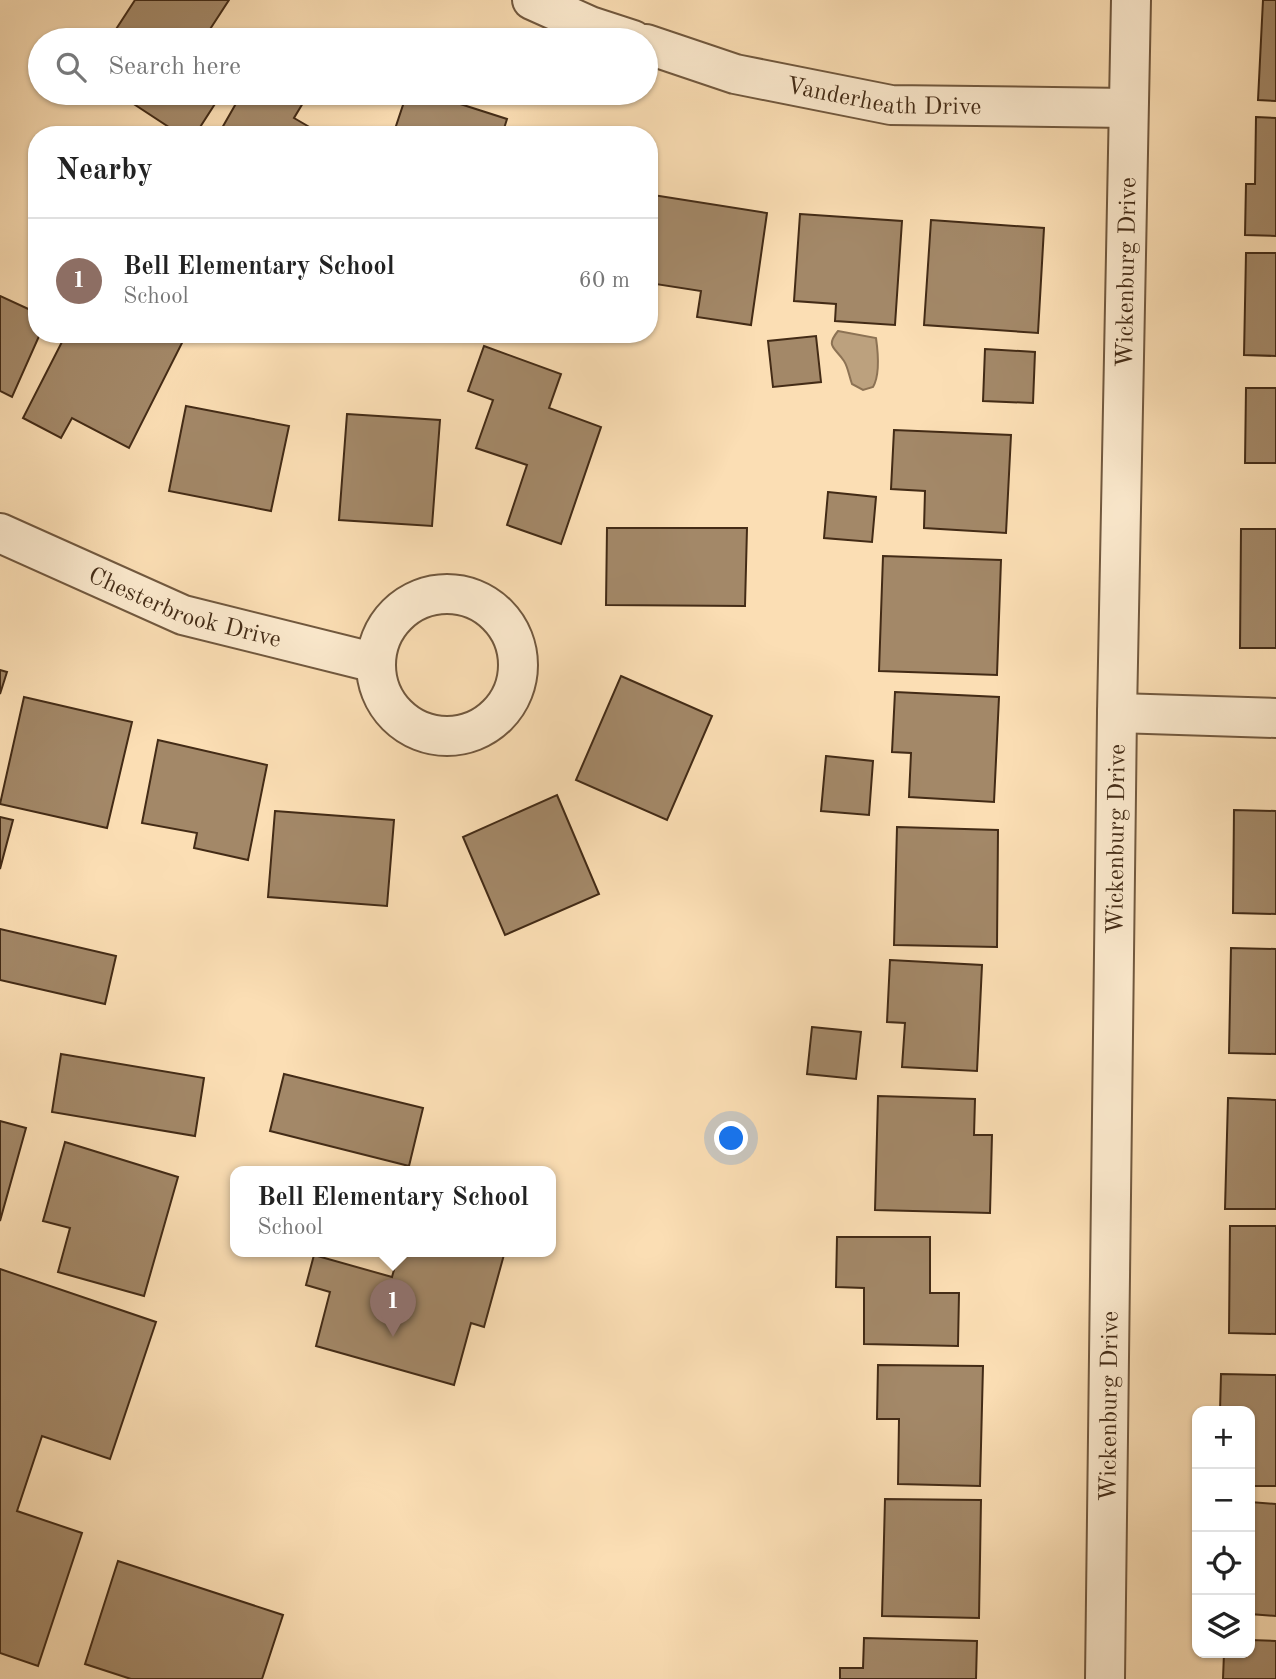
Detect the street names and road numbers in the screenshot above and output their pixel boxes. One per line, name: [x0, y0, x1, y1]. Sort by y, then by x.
street label: Vanderheath Drive: [784, 74, 982, 120]
street label: Wickenburg Drive: [1114, 177, 1142, 368]
street label: Chesterbrook Drive: [84, 564, 283, 653]
street label: Wickenburg Drive: [1104, 744, 1131, 934]
street label: Wickenburg Drive: [1097, 1311, 1124, 1501]

